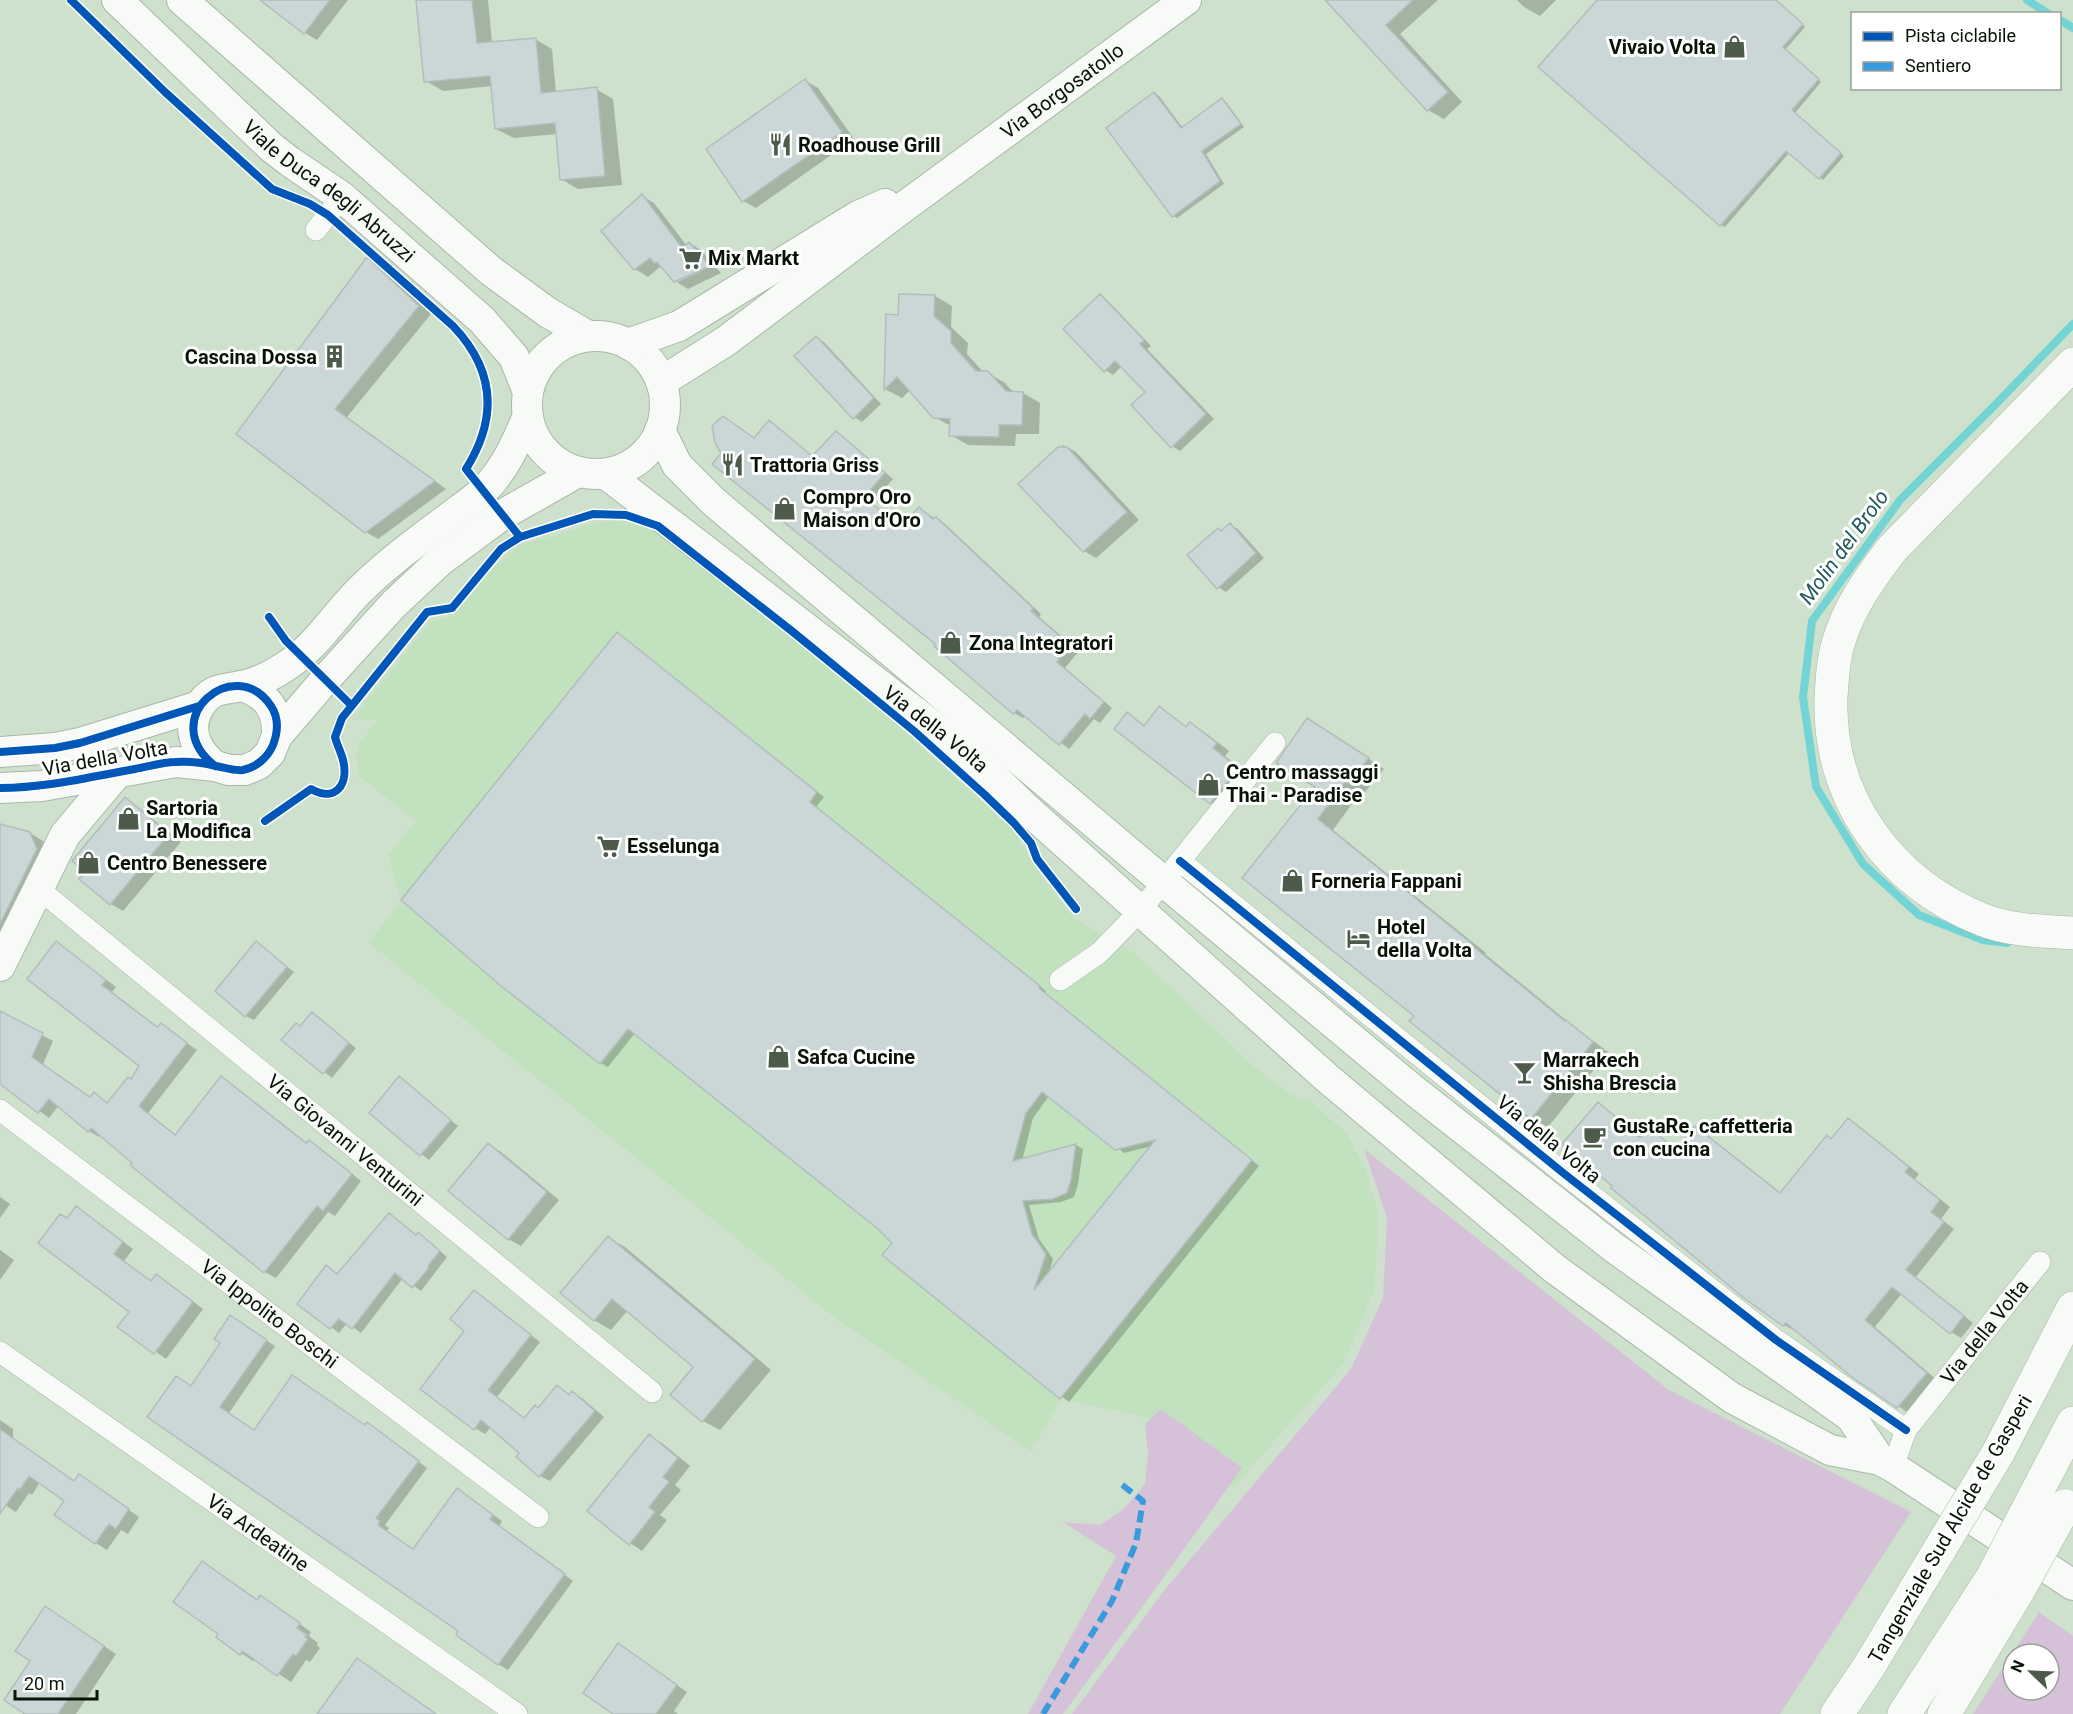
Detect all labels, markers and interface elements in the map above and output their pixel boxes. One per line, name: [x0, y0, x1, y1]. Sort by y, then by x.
legend: [1851, 12, 2061, 90]
text: Pista ciclabile: [1905, 25, 2016, 46]
shop icon: Vivaio Volta: [1721, 34, 1747, 60]
place label: Vivaio Volta: [1609, 35, 1716, 59]
street label: Via Borgosatollo: [996, 38, 1128, 144]
text: Sentiero: [1905, 55, 1971, 76]
street label: Viale Duca degli Abruzzi: [238, 115, 420, 268]
restaurant icon: Roadhouse Grill: [767, 132, 793, 158]
place label: Roadhouse Grill: [798, 133, 941, 157]
supermarket icon: Mix Markt: [677, 245, 703, 271]
place label: Mix Markt: [708, 246, 799, 270]
building icon: Cascina Dossa: [322, 344, 348, 370]
place label: Cascina Dossa: [185, 345, 317, 369]
restaurant icon: Trattoria Griss: [719, 452, 745, 478]
place label: Trattoria Griss: [750, 453, 879, 477]
place label: Compro Oro Maison d'Oro: [803, 485, 921, 532]
water label: Molin del Brolo: [1794, 485, 1894, 609]
shop icon: Compro Oro Maison d'Oro: [772, 496, 798, 522]
shop icon: Zona Integratori: [938, 630, 964, 656]
place label: Zona Integratori: [969, 631, 1113, 655]
street label: Via della Volta: [879, 680, 994, 777]
street label: Via della Volta: [40, 735, 170, 781]
place label: Centro massaggi Thai - Paradise: [1226, 760, 1379, 807]
shop icon: Centro massaggi Thai - Paradise: [1195, 771, 1221, 797]
place label: Sartoria La Modifica: [146, 796, 251, 843]
shop icon: Sartoria La Modifica: [115, 806, 141, 832]
supermarket icon: Esselunga: [596, 833, 622, 859]
place label: Esselunga: [627, 834, 720, 858]
shop icon: Centro Benessere: [76, 850, 102, 876]
place label: Centro Benessere: [107, 851, 267, 875]
shop icon: Forneria Fappani: [1280, 868, 1306, 894]
place label: Forneria Fappani: [1311, 869, 1462, 893]
place label: Hotel della Volta: [1377, 915, 1472, 962]
hotel icon: Hotel della Volta: [1346, 925, 1372, 951]
shop icon: Safca Cucine: [766, 1044, 792, 1070]
place label: Safca Cucine: [797, 1045, 915, 1069]
place label: Marrakech Shisha Brescia: [1543, 1048, 1677, 1095]
bar icon: Marrakech Shisha Brescia: [1512, 1059, 1538, 1085]
street label: Via Giovanni Venturini: [262, 1069, 428, 1211]
street label: Via della Volta: [1492, 1090, 1606, 1188]
place label: GustaRe, caffetteria con cucina: [1613, 1114, 1793, 1161]
cafe icon: GustaRe, caffetteria con cucina: [1582, 1124, 1608, 1150]
street label: Via Ippolito Boschi: [196, 1254, 343, 1374]
street label: Via della Volta: [1935, 1275, 2033, 1389]
street label: Tangenziale Sud Alcide de Gasperi: [1863, 1390, 2037, 1668]
street label: Via Ardeatine: [202, 1489, 314, 1577]
north arrow: [2001, 1642, 2061, 1702]
text: N: [2007, 1657, 2029, 1675]
scale bar: [15, 1663, 98, 1701]
text: 20 m: [24, 1673, 64, 1694]

